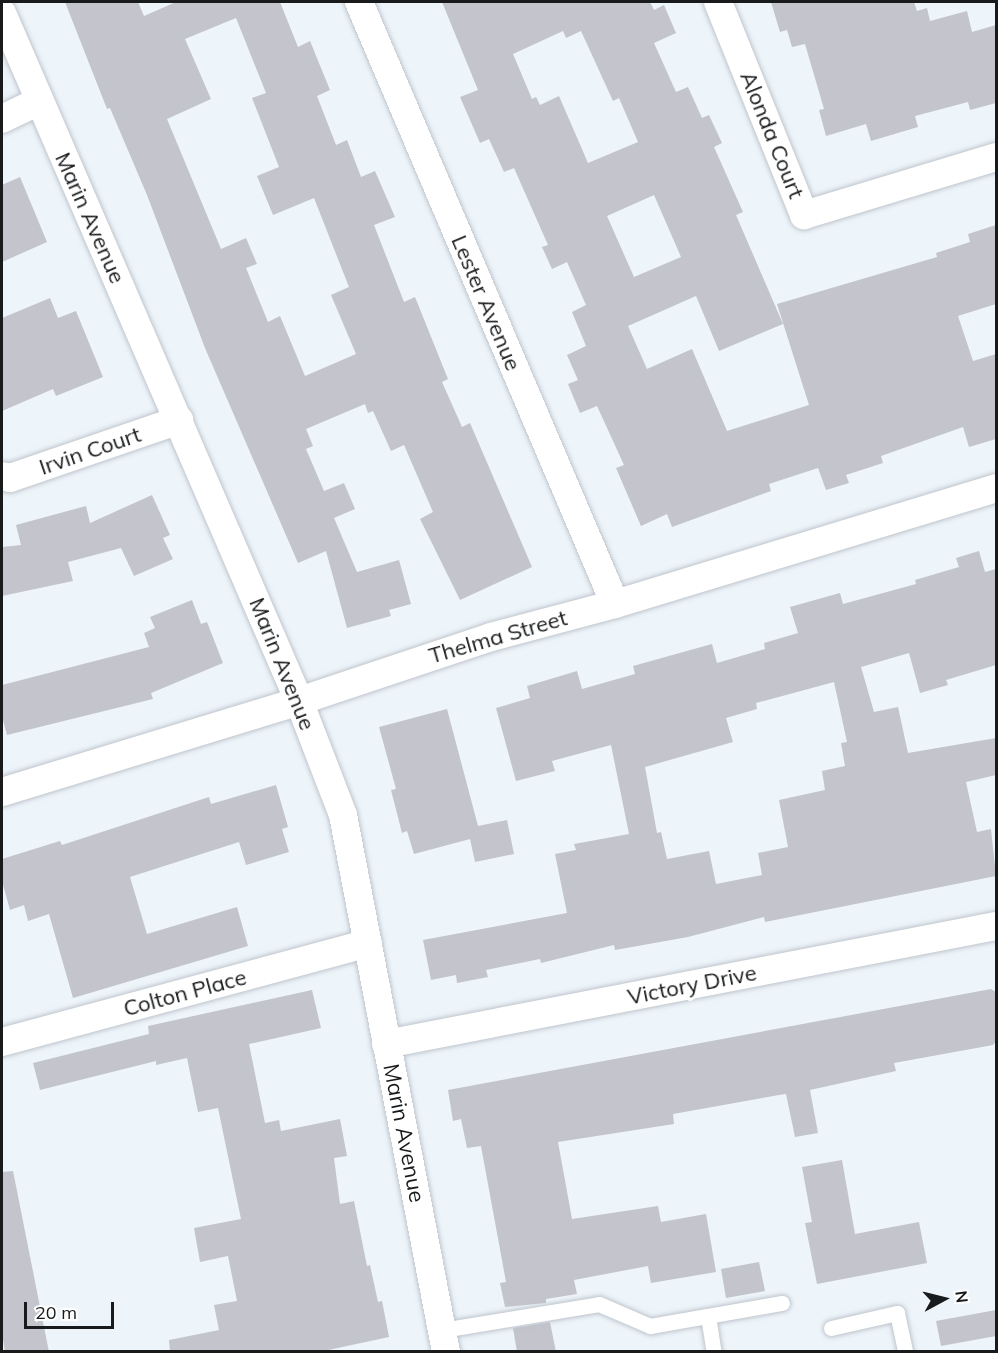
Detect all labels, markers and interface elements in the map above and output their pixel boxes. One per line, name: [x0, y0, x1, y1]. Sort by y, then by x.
street label: Alonda Court: [735, 68, 809, 202]
street label: Marin Avenue: [49, 148, 131, 288]
street label: Lester Avenue: [446, 231, 526, 375]
street label: Irvin Court: [36, 421, 144, 481]
street label: Marin Avenue: [243, 594, 321, 734]
street label: Thelma Street: [426, 605, 570, 669]
street label: Victory Drive: [625, 960, 759, 1010]
street label: Colton Place: [121, 964, 249, 1022]
street label: Marin Avenue: [378, 1061, 430, 1205]
north arrow: [914, 1269, 974, 1329]
scale bar: [27, 1290, 117, 1328]
text: N: [951, 1290, 973, 1304]
text: 20 m: [35, 1301, 77, 1324]

